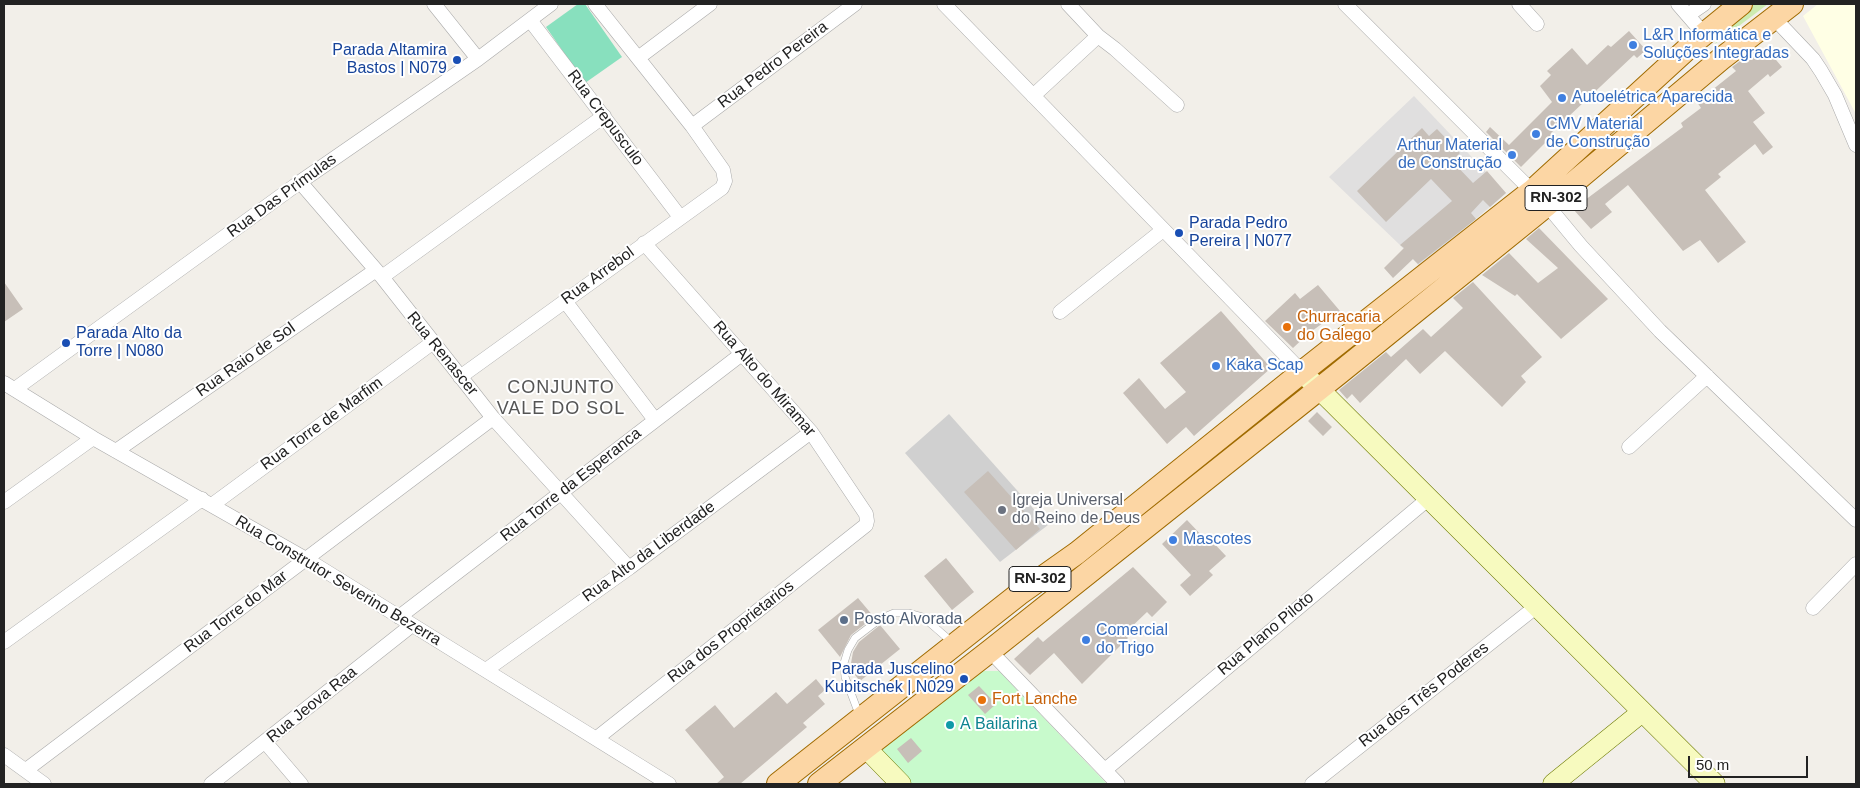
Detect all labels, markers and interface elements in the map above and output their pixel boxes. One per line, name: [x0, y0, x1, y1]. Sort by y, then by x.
street label: Rua Pedro Pereira: [714, 17, 832, 113]
place label: L&R Informática e Soluções Integradas: [1643, 26, 1789, 64]
marker: L&R Informática e Soluções Integradas: [1627, 39, 1639, 51]
place label: Parada Altamira Bastos | N079: [332, 41, 447, 79]
marker: Parada Altamira Bastos | N079: [451, 54, 463, 66]
street label: Rua Crepusculo: [563, 66, 647, 170]
place label: Autoelétrica Aparecida: [1572, 88, 1733, 108]
marker: Autoelétrica Aparecida: [1556, 92, 1568, 104]
place label: CMV Material de Construção: [1546, 115, 1650, 153]
marker: CMV Material de Construção: [1530, 128, 1542, 140]
place label: Arthur Material de Construção: [1397, 136, 1502, 174]
marker: Arthur Material de Construção: [1506, 149, 1518, 161]
street label: Rua Das Prímulas: [224, 150, 340, 242]
road number: RN-302: [1525, 186, 1587, 210]
place label: Parada Pedro Pereira | N077: [1189, 214, 1292, 252]
marker: Parada Pedro Pereira | N077: [1173, 227, 1185, 239]
street label: Rua Arrebol: [558, 243, 638, 309]
street label: Rua Renascer: [402, 308, 482, 400]
place label: Churracaria do Galego: [1297, 308, 1381, 346]
street label: Rua Alto do Miramar: [709, 317, 819, 441]
street label: Rua Raio de Sol: [193, 319, 299, 401]
marker: Churracaria do Galego: [1281, 321, 1293, 333]
place label: Parada Alto da Torre | N080: [76, 324, 182, 362]
marker: Parada Alto da Torre | N080: [60, 337, 72, 349]
place label: Kaka Scap: [1226, 356, 1303, 376]
marker: Kaka Scap: [1210, 360, 1222, 372]
street label: Rua Torre de Marfim: [257, 373, 387, 475]
district label: CONJUNTO VALE DO SOL: [495, 377, 627, 419]
street label: Rua Torre da Esperanca: [497, 424, 645, 546]
place label: Igreja Universal do Reino de Deus: [1012, 491, 1140, 529]
street label: Rua Alto da Liberdade: [579, 497, 719, 607]
marker: Igreja Universal do Reino de Deus: [996, 504, 1008, 516]
street label: Rua Construtor Severino Bezerra: [232, 512, 444, 650]
place label: Mascotes: [1183, 530, 1251, 550]
marker: Mascotes: [1167, 534, 1179, 546]
road number: RN-302: [1009, 566, 1071, 592]
street label: Rua Torre do Mar: [181, 567, 291, 657]
street label: Rua dos Proprietarios: [664, 577, 798, 687]
street label: Rua Plano Piloto: [1214, 588, 1318, 680]
place label: Posto Alvorada: [854, 610, 963, 630]
marker: Posto Alvorada: [838, 614, 850, 626]
place label: Comercial do Trigo: [1096, 621, 1168, 659]
marker: Comercial do Trigo: [1080, 634, 1092, 646]
street label: Rua dos Três Poderes: [1355, 638, 1493, 752]
place label: Parada Juscelino Kubitschek | N029: [824, 660, 954, 698]
street label: Rua Jeova Raa: [263, 663, 361, 747]
marker: Parada Juscelino Kubitschek | N029: [958, 673, 970, 685]
place label: Fort Lanche: [992, 690, 1077, 710]
marker: Fort Lanche: [976, 694, 988, 706]
place label: A Bailarina: [960, 715, 1037, 735]
marker: A Bailarina: [944, 719, 956, 731]
scale bar: [1690, 746, 1810, 778]
text: 50 m: [1696, 756, 1729, 773]

